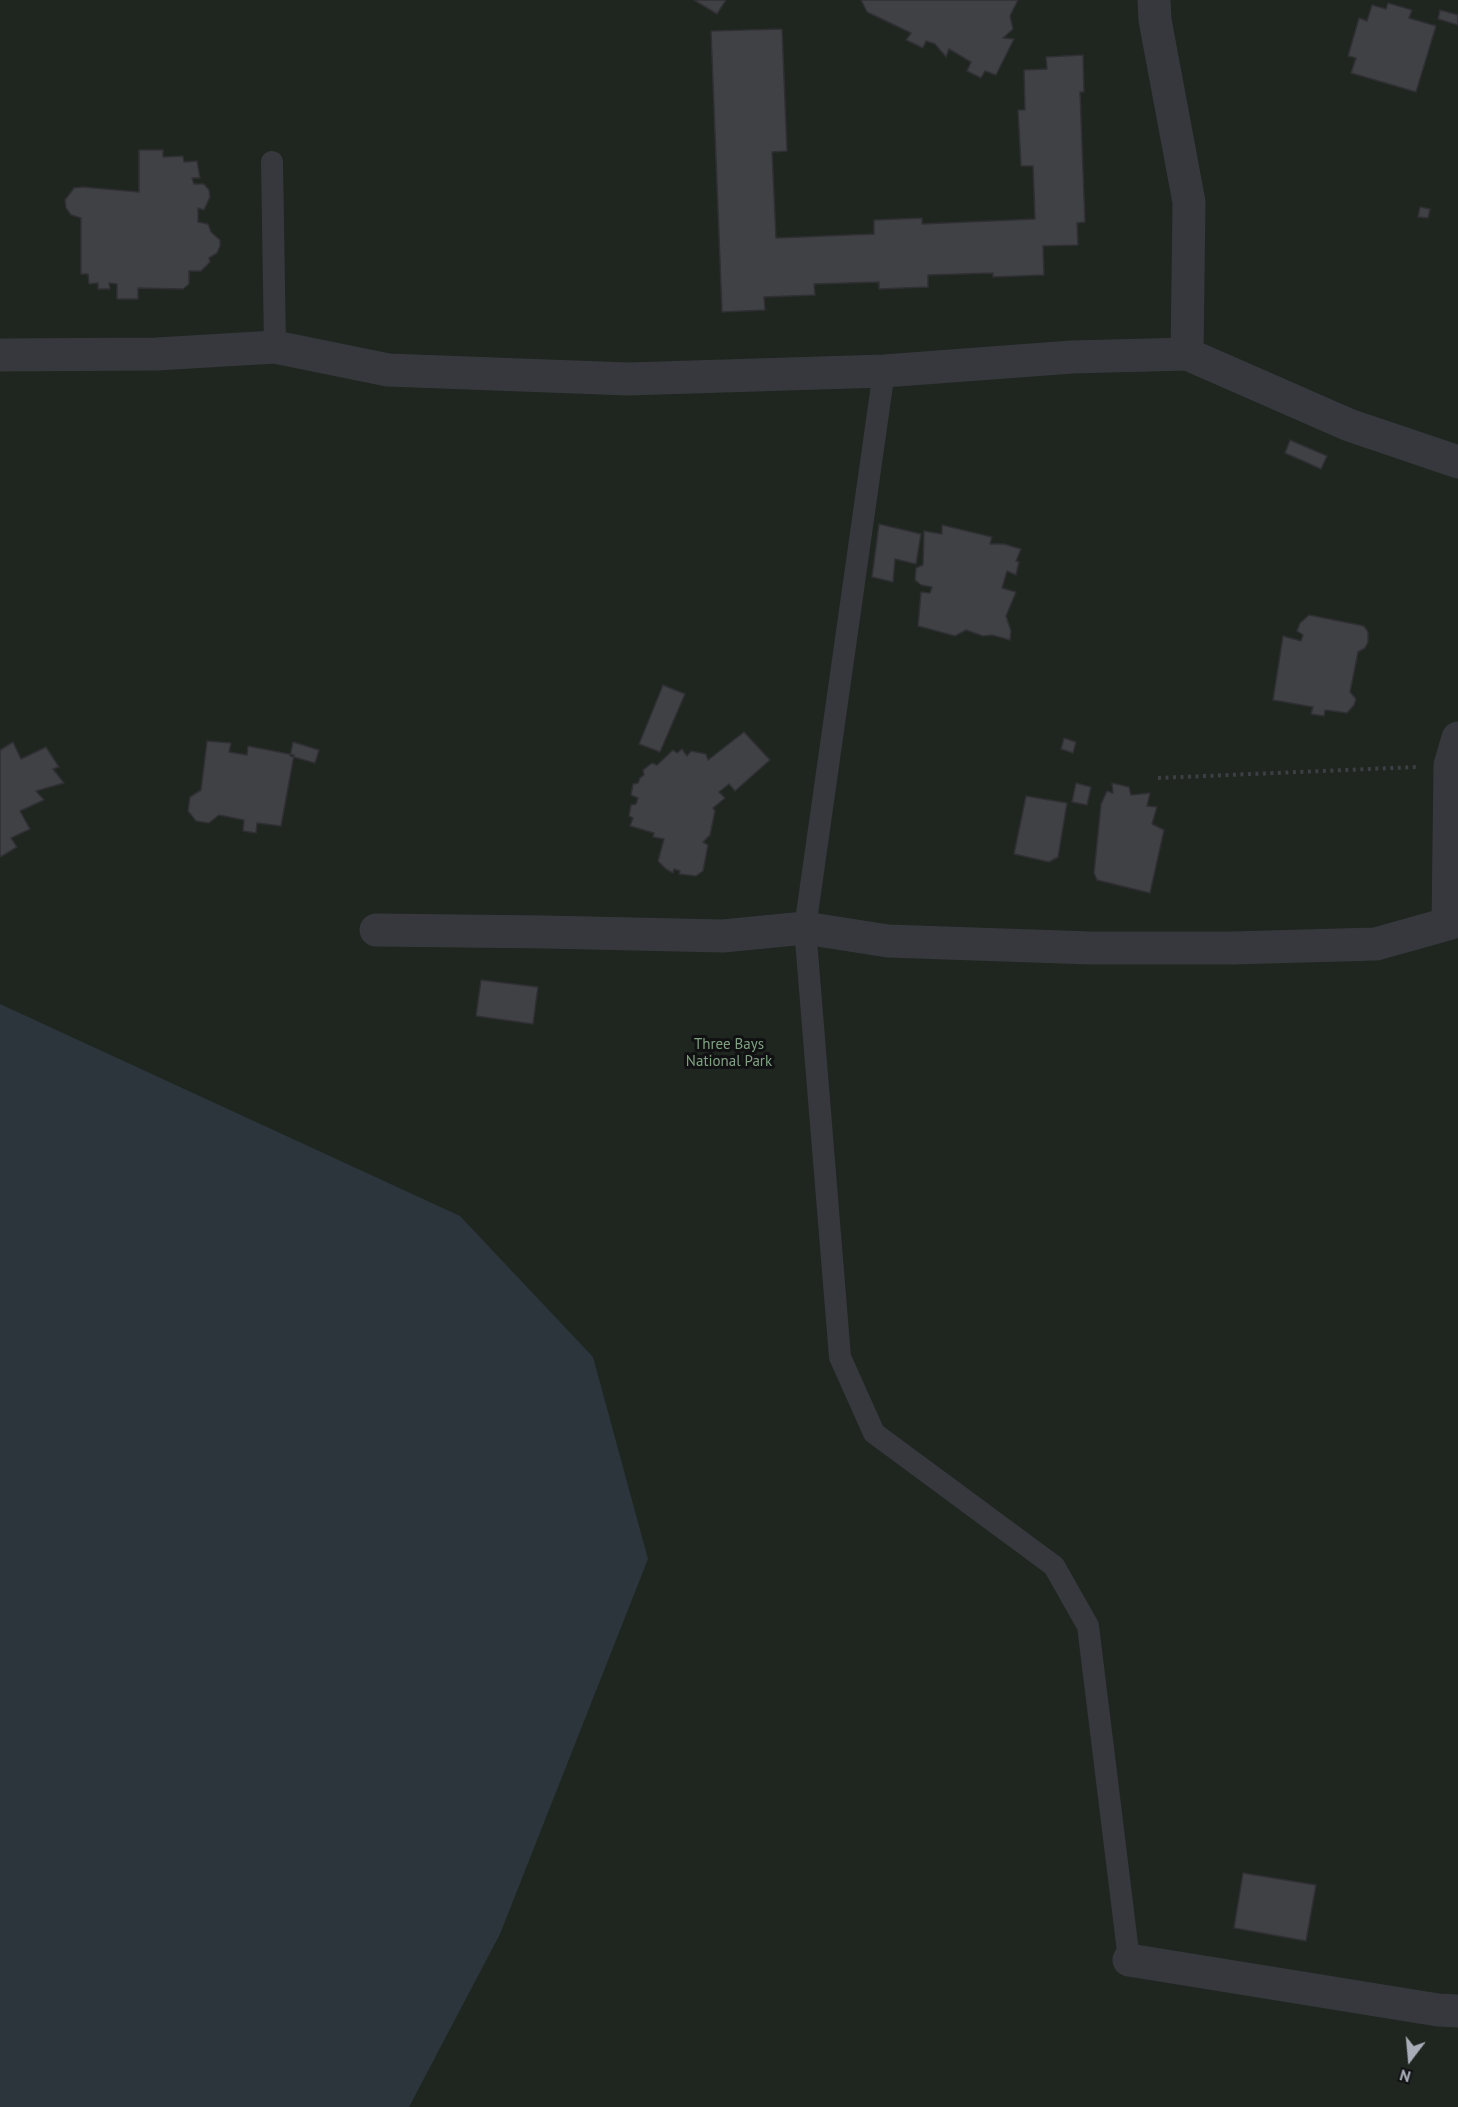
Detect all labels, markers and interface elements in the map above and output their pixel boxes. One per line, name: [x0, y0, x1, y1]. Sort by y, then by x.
park label: Three Bays National Park: [686, 1036, 772, 1071]
north arrow: [1380, 2029, 1440, 2089]
text: N: [1397, 2065, 1413, 2087]

